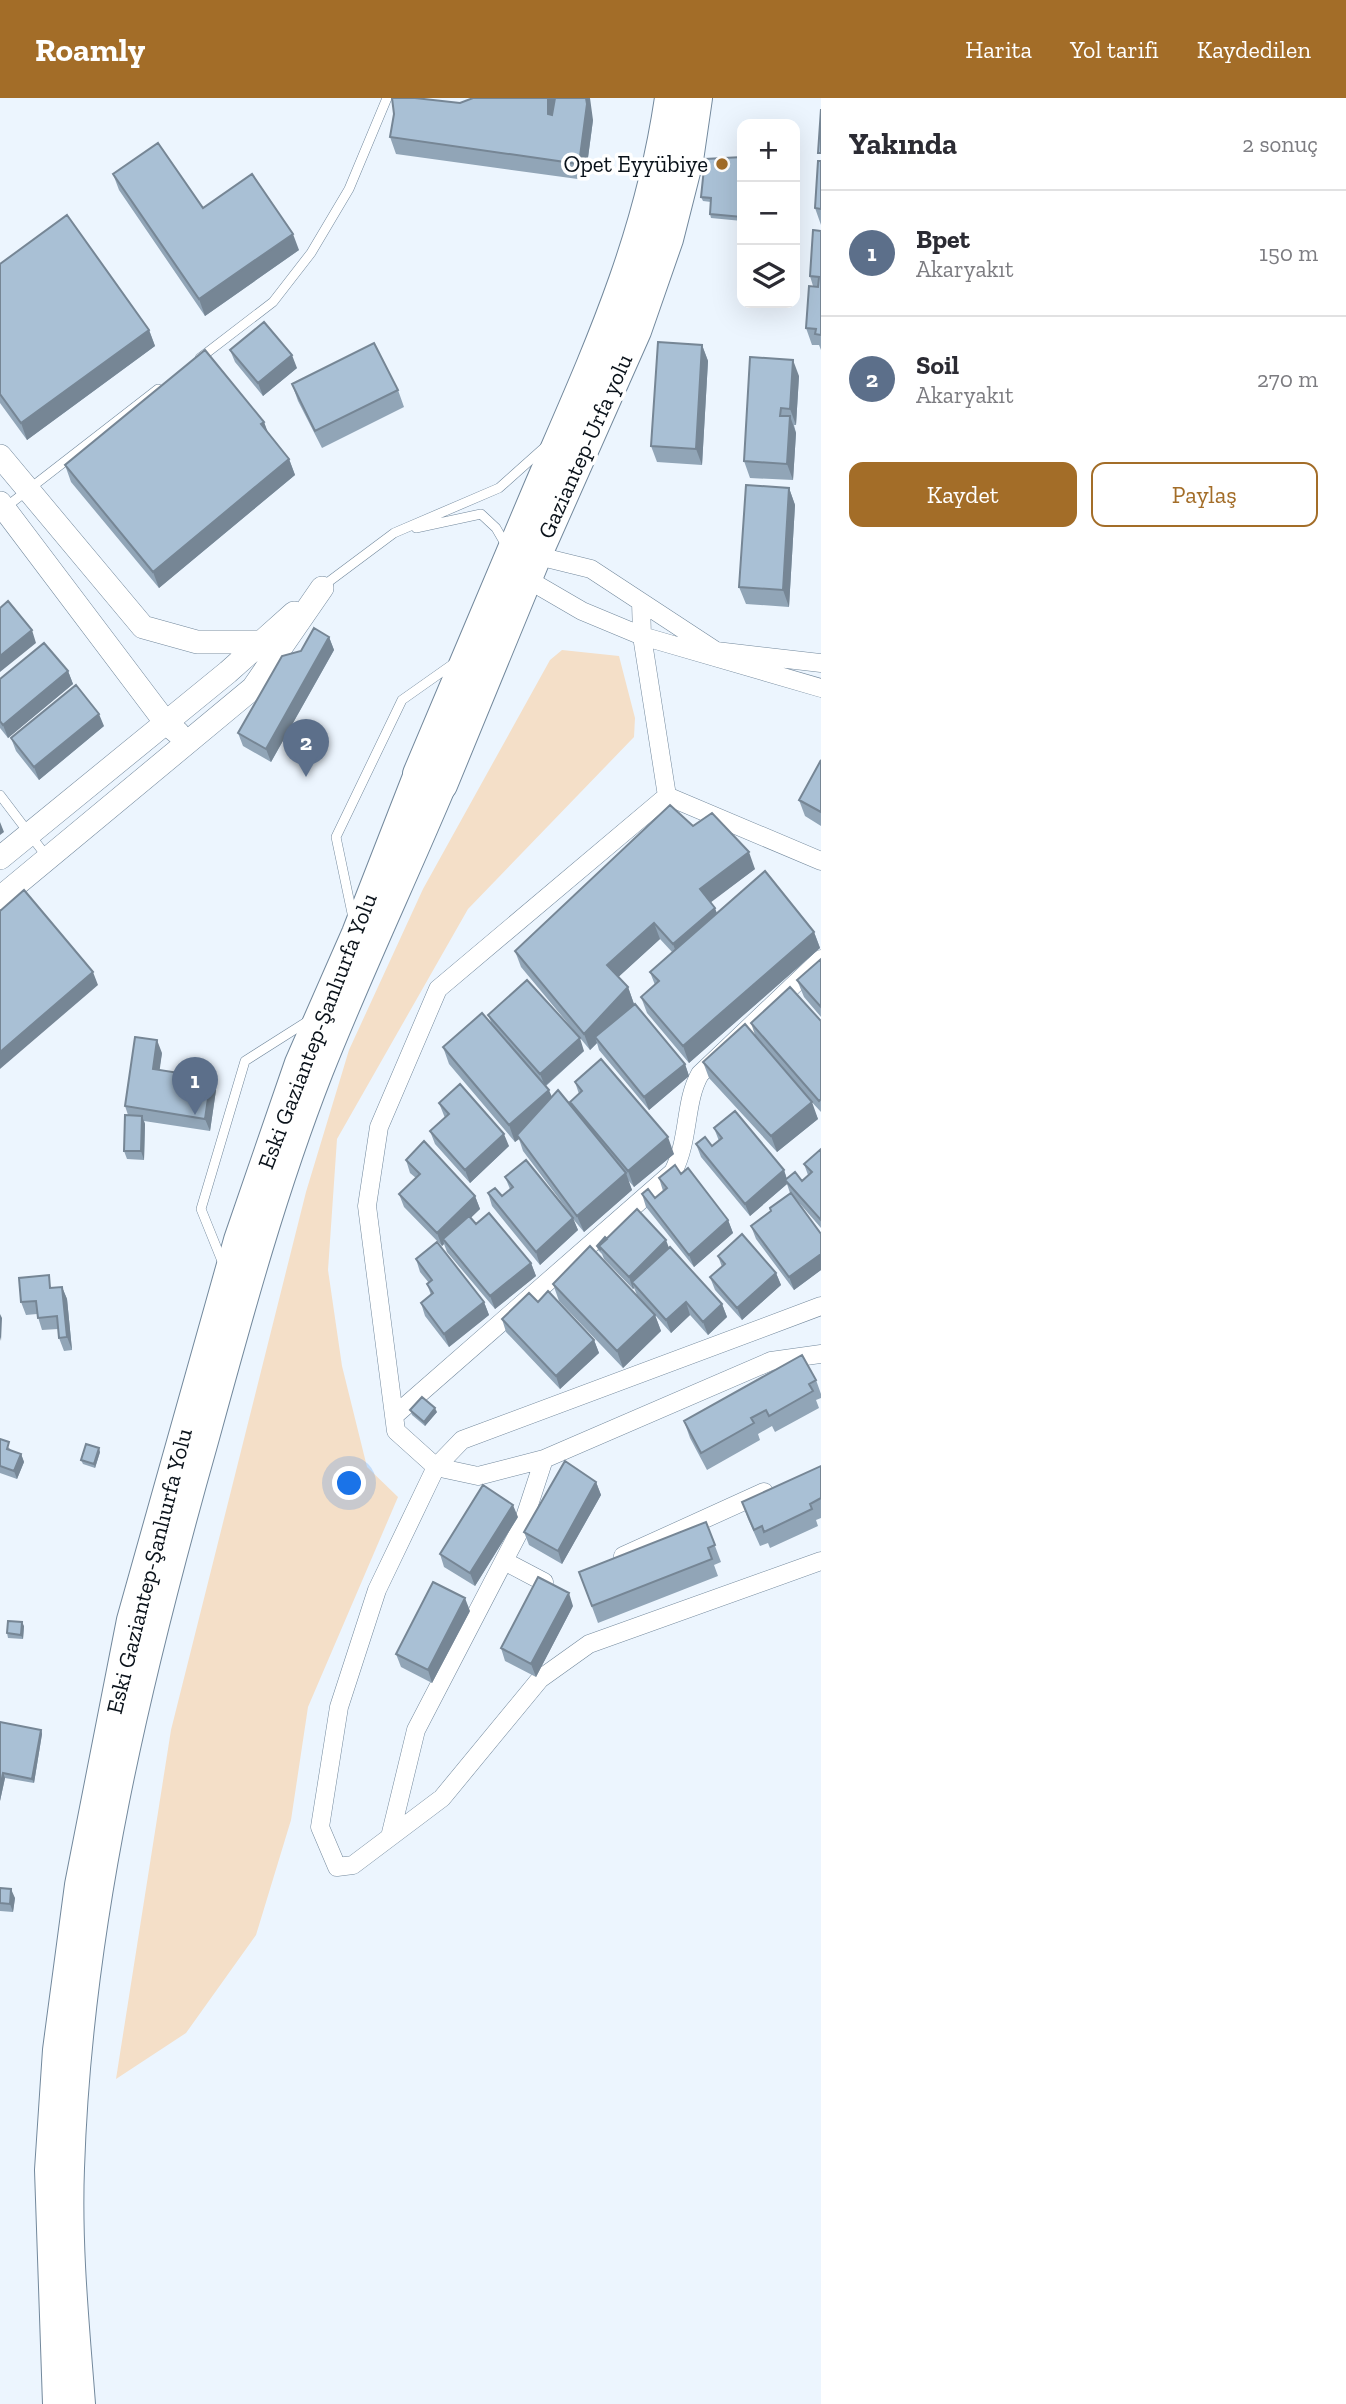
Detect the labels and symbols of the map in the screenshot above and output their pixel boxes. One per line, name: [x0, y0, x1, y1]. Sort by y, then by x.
place label: Opet Eyyübiye: [563, 150, 708, 178]
marker: Opet Eyyübiye: [714, 156, 730, 172]
street label: Gaziantep-Urfa yolu: [532, 349, 638, 543]
pin: 2: [283, 719, 329, 777]
street label: Eski Gaziantep-Şanlıurfa Yolu: [251, 889, 383, 1173]
pin: 1: [172, 1057, 218, 1115]
street label: Eski Gaziantep-Şanlıurfa Yolu: [100, 1425, 198, 1717]
your location: [332, 1466, 366, 1500]

